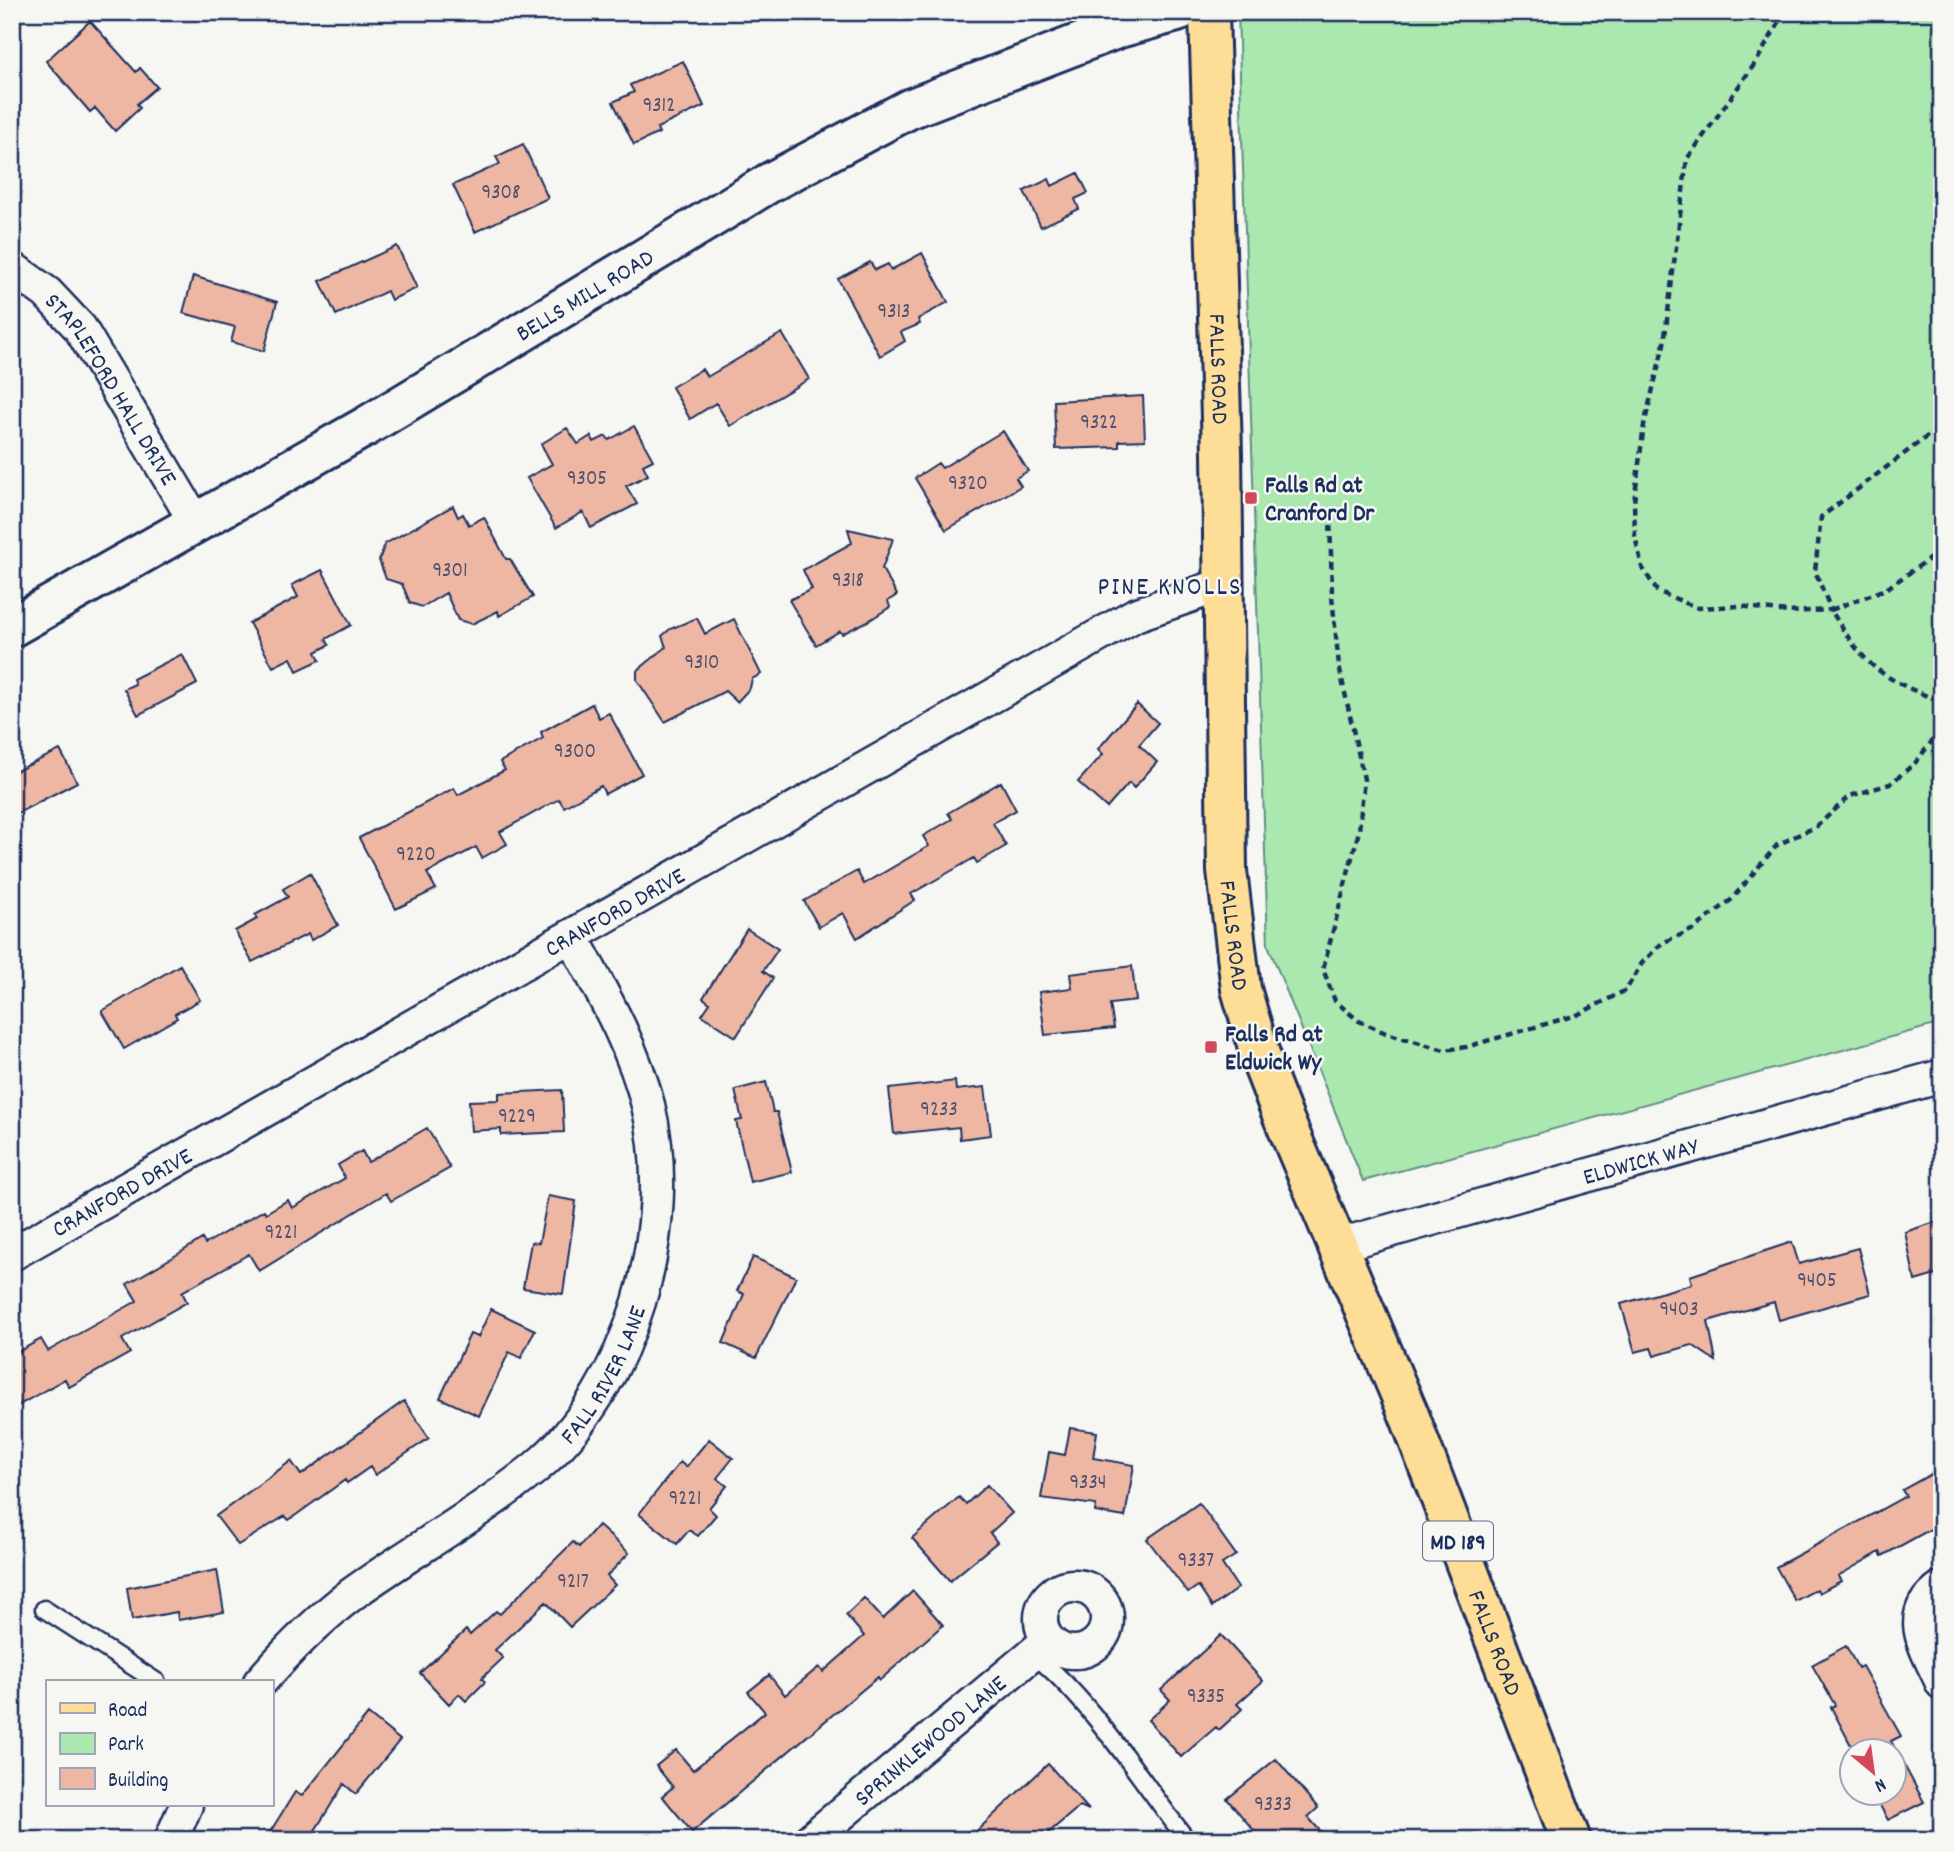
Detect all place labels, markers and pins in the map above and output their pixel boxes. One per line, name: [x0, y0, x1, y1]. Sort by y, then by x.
place label: Falls Rd at Cranford Dr: [1265, 470, 1375, 532]
marker: Falls Rd at Cranford Dr: [1243, 490, 1259, 506]
place label: Falls Rd at Eldwick Wy: [1225, 1019, 1323, 1081]
marker: Falls Rd at Eldwick Wy: [1203, 1039, 1219, 1055]

